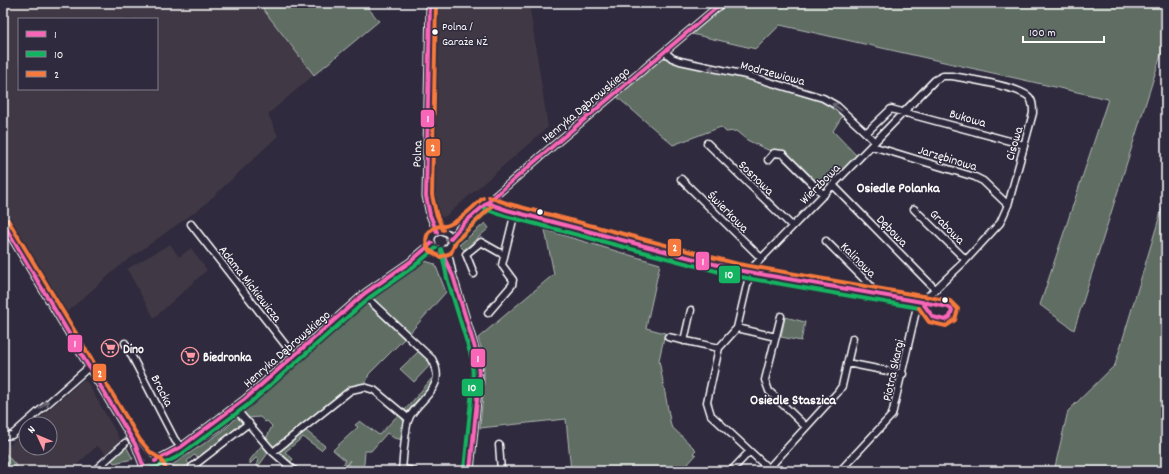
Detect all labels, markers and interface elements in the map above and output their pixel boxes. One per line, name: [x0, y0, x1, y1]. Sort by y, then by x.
legend: [18, 18, 158, 90]
scale bar: [1023, 18, 1104, 44]
place label: Polna / Garaże NŻ: [442, 19, 488, 51]
text: 100 m: [1029, 25, 1056, 42]
text: 1: [54, 27, 57, 44]
marker: Polna / Garaże NŻ: [430, 27, 440, 37]
text: 10: [54, 47, 63, 64]
street label: Modrzewiowa: [738, 57, 808, 92]
street label: Henryka Dąbrowskiego: [538, 63, 635, 149]
one-way arrow: [708, 64, 721, 72]
text: 2: [54, 67, 59, 84]
one-way arrow: [832, 103, 843, 111]
street label: Bukowa: [947, 105, 989, 134]
line badge: 1: [420, 109, 435, 128]
text: 1: [427, 112, 429, 128]
street label: Cisowa: [1002, 124, 1030, 163]
line badge: 2: [425, 138, 441, 157]
street label: Polna: [409, 139, 428, 168]
text: 2: [431, 141, 436, 157]
street label: Jarzębinowa: [916, 141, 980, 178]
street label: Sosnowa: [733, 157, 778, 201]
street label: Wierzbowa: [796, 159, 846, 210]
district label: Osiedle Polanka: [856, 179, 941, 199]
street label: Świerkowa: [702, 188, 753, 239]
street label: Grabowa: [924, 206, 969, 250]
unlabelled marker: [535, 207, 545, 217]
street label: Dębowa: [871, 211, 912, 253]
line badge: 2: [667, 238, 682, 257]
street label: Kalinowa: [835, 239, 880, 284]
text: 2: [673, 241, 678, 257]
street label: Adama Mickiewicza: [213, 242, 286, 328]
line badge: 1: [695, 251, 710, 271]
text: 1: [702, 255, 704, 271]
line badge: 10: [718, 265, 741, 284]
text: 10: [725, 268, 733, 284]
unlabelled marker: [940, 295, 950, 305]
street label: Henryka Dąbrowskiego: [240, 306, 336, 393]
line badge: 1: [67, 334, 83, 353]
text: 1: [74, 337, 76, 353]
street label: Piotra Skargi: [879, 337, 910, 403]
supermarket icon: Dino: [100, 338, 120, 358]
place label: Dino: [123, 341, 144, 360]
supermarket icon: Biedronka: [180, 346, 200, 366]
line badge: 1: [470, 348, 486, 368]
place label: Biedronka: [203, 349, 252, 368]
text: 1: [477, 352, 479, 368]
line badge: 2: [92, 363, 107, 382]
text: 2: [98, 367, 103, 383]
street label: Bracka: [145, 372, 177, 411]
line badge: 10: [461, 378, 484, 397]
text: 10: [468, 381, 476, 397]
district label: Osiedle Staszica: [750, 391, 837, 411]
one-way arrow: [39, 401, 50, 410]
north arrow: [18, 416, 58, 456]
text: N: [25, 423, 40, 438]

